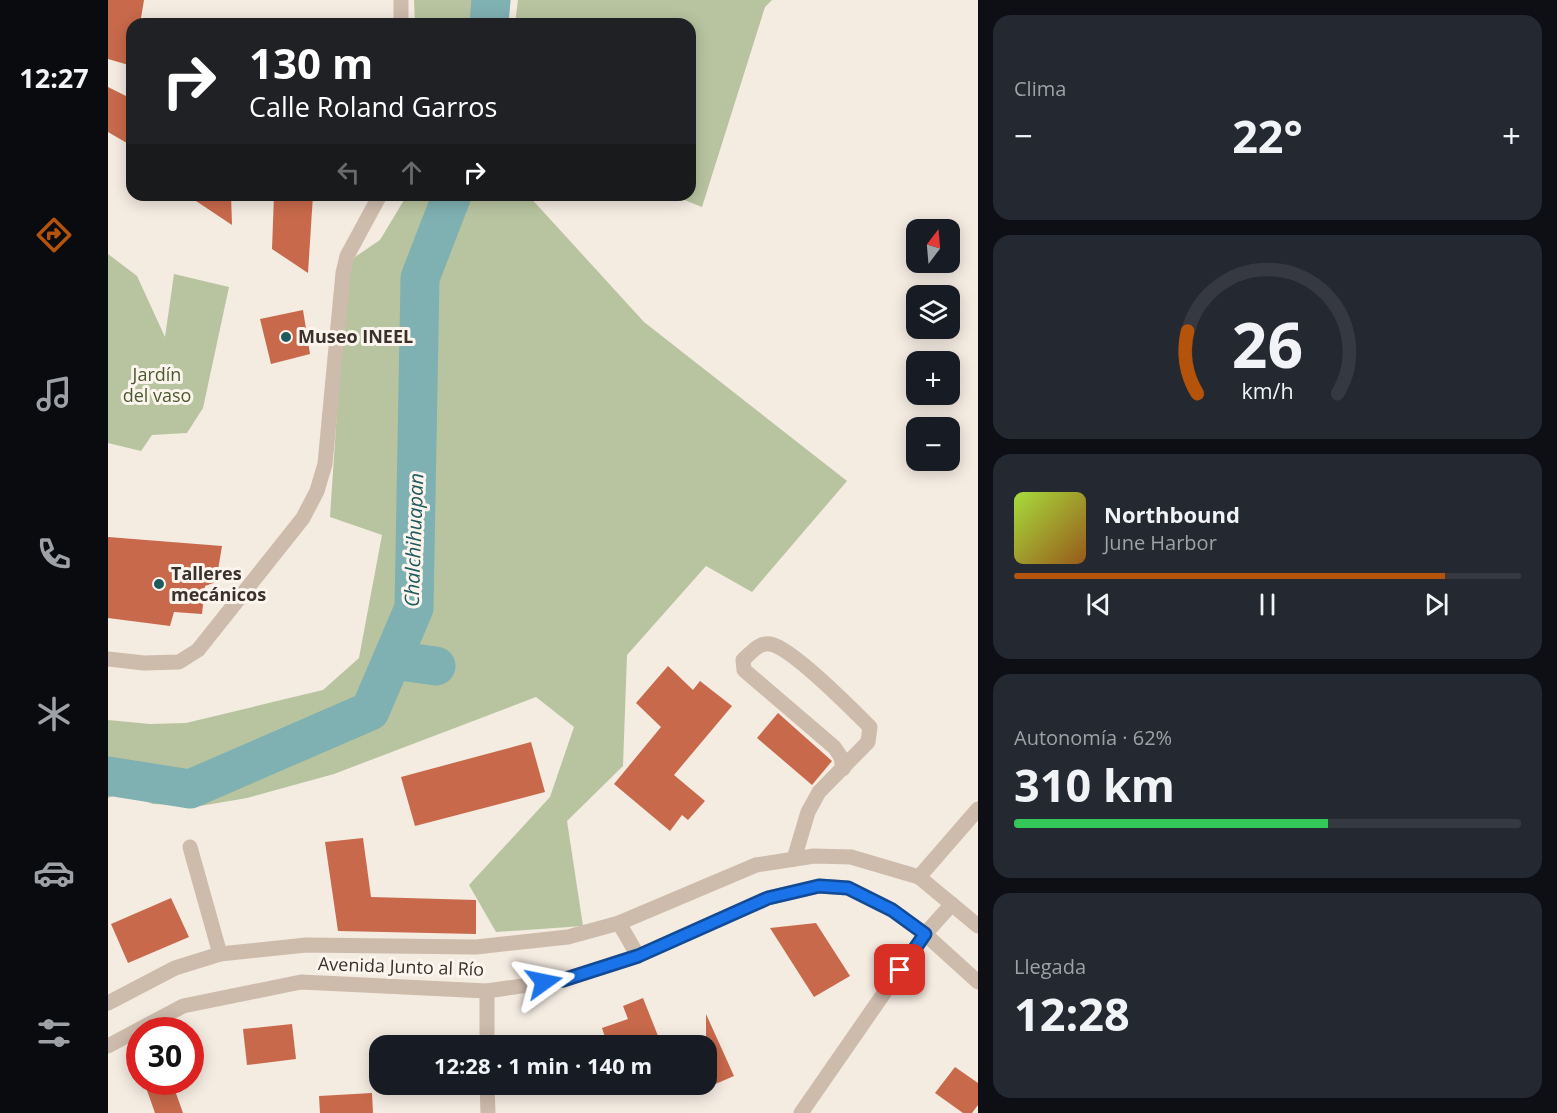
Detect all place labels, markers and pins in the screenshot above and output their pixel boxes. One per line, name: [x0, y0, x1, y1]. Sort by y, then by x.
place label: Museo INEEL: [298, 324, 413, 348]
marker: Museo INEEL: [279, 330, 293, 344]
place label: Talleres mecánicos: [171, 561, 266, 606]
marker: Talleres mecánicos: [152, 577, 166, 591]
pin: [874, 944, 925, 995]

